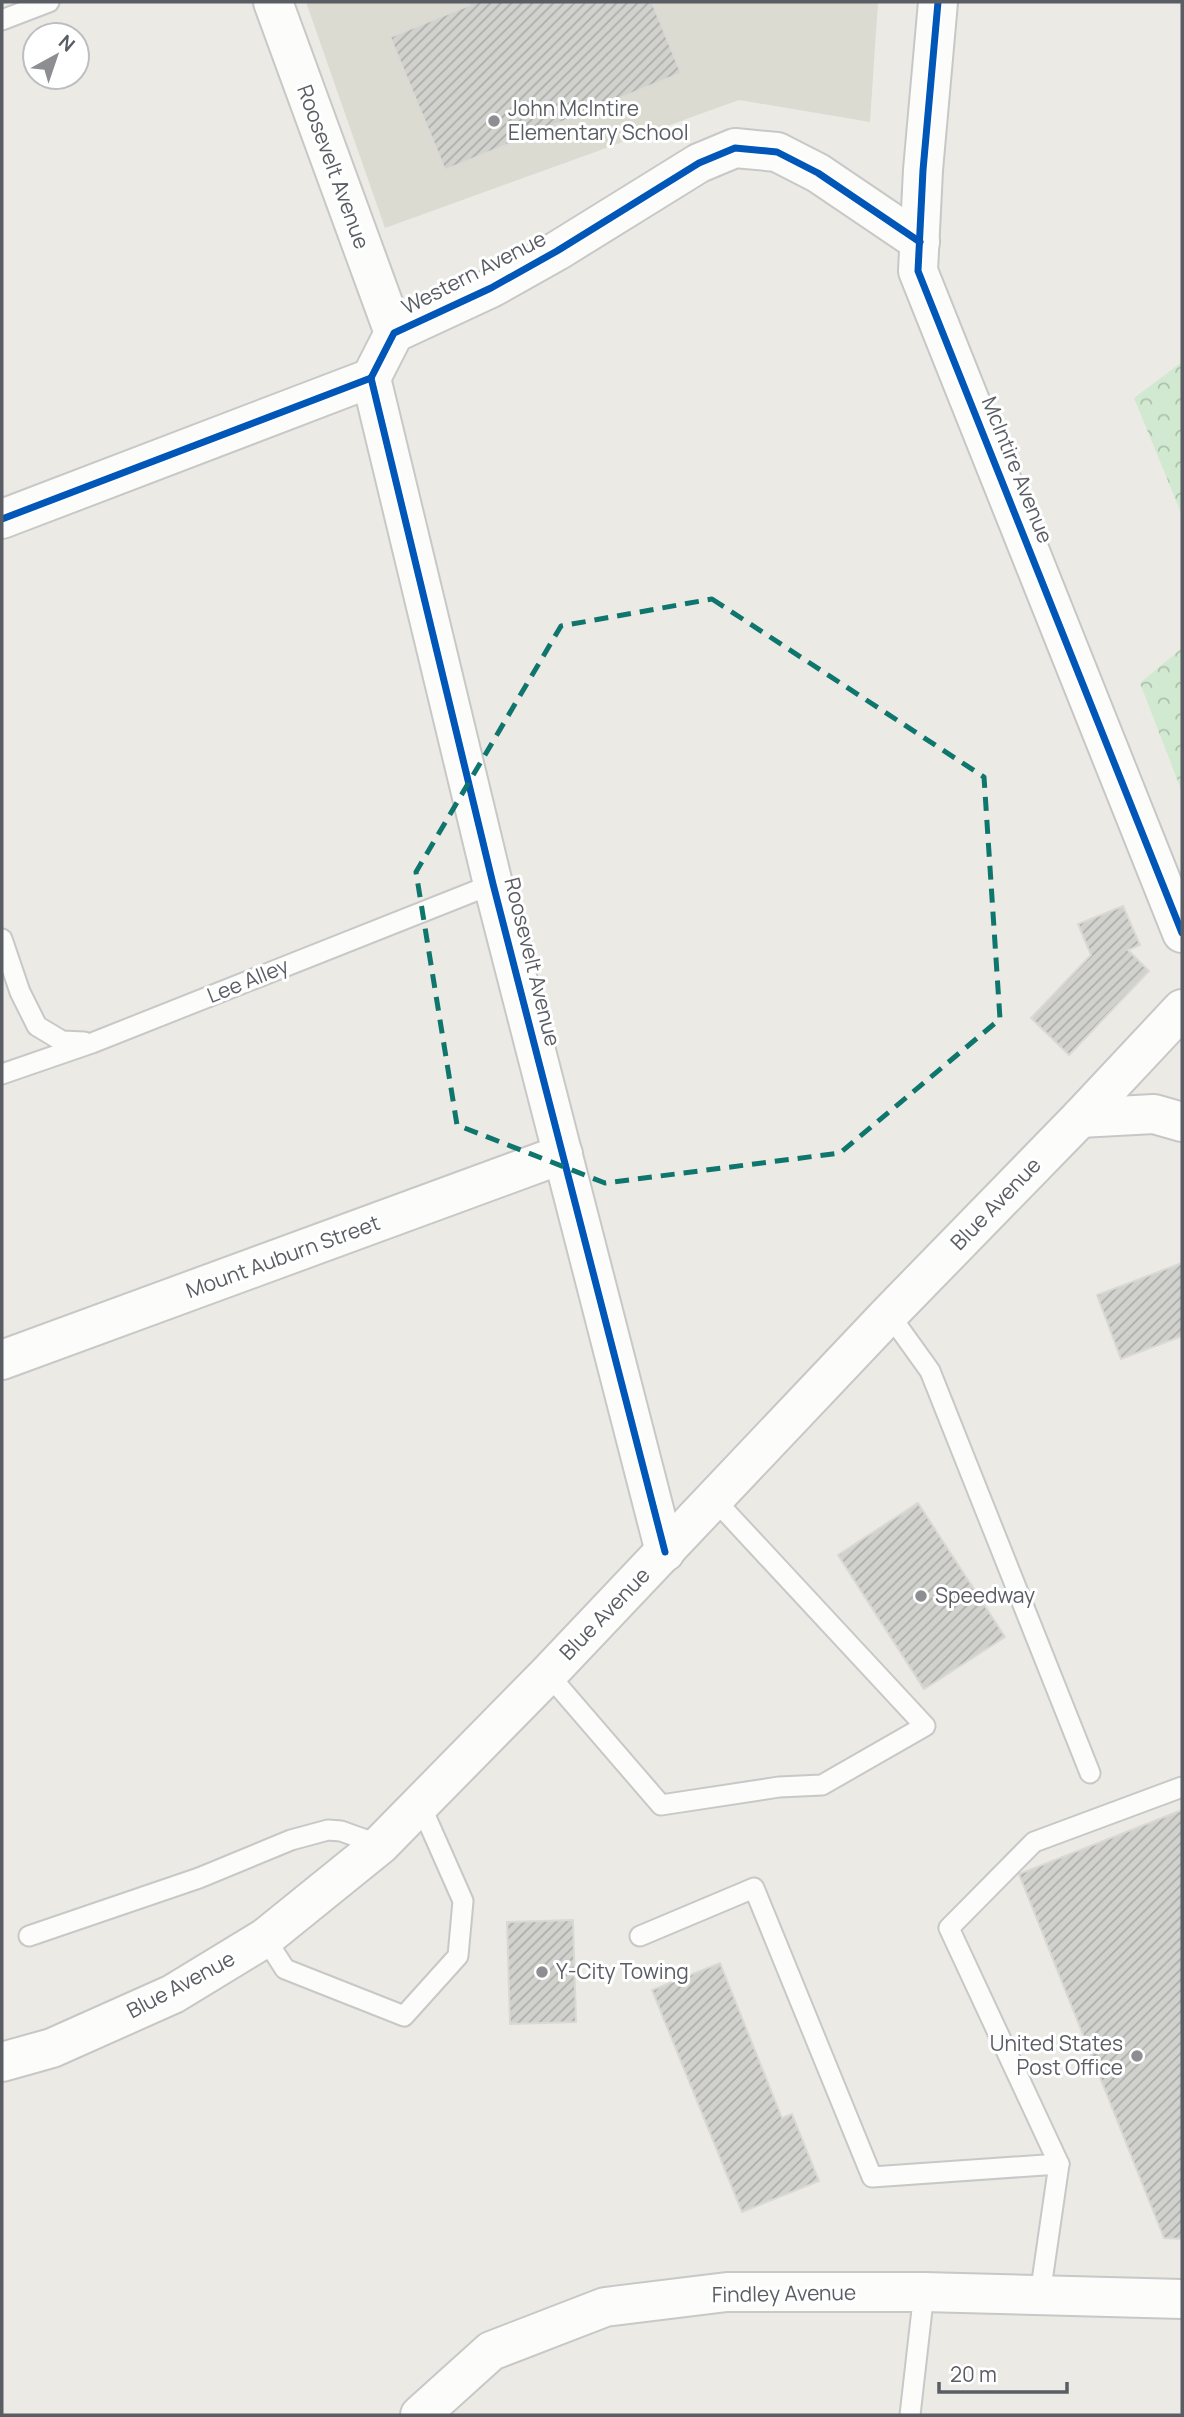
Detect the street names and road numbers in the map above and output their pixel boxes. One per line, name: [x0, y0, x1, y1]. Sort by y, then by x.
street label: Roosevelt Avenue: [291, 81, 377, 253]
street label: Western Avenue: [397, 224, 550, 320]
street label: McIntire Avenue: [976, 392, 1060, 547]
street label: Roosevelt Avenue: [498, 875, 567, 1049]
street label: Lee Alley: [203, 951, 293, 1009]
street label: Blue Avenue: [944, 1151, 1047, 1256]
street label: Mount Auburn Street: [182, 1208, 383, 1304]
street label: Blue Avenue: [553, 1561, 656, 1666]
street label: Blue Avenue: [122, 1944, 239, 2024]
street label: Findley Avenue: [712, 2278, 856, 2308]

